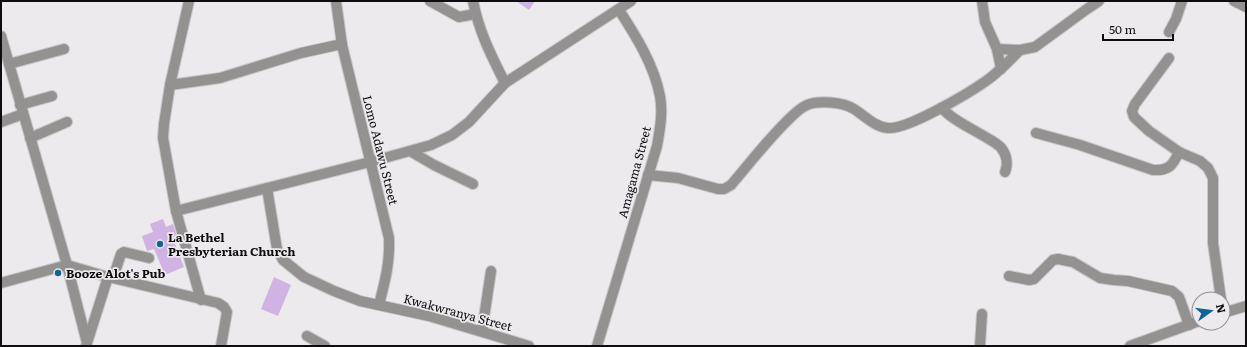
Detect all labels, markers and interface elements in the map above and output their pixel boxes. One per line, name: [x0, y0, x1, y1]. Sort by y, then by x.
scale bar: [1103, 16, 1173, 42]
text: 50 m: [1109, 20, 1136, 38]
street label: Lomo Adawu Street: [359, 93, 403, 207]
street label: Amagama Street: [613, 124, 655, 220]
place label: La Bethel Presbyterian Church: [168, 228, 296, 260]
marker: La Bethel Presbyterian Church: [155, 239, 165, 249]
place label: Booze Alot's Pub: [66, 264, 165, 282]
marker: Booze Alot's Pub: [53, 268, 63, 278]
street label: Kwakwranya Street: [402, 289, 514, 335]
north arrow: [1191, 291, 1231, 331]
text: N: [1213, 302, 1231, 315]

